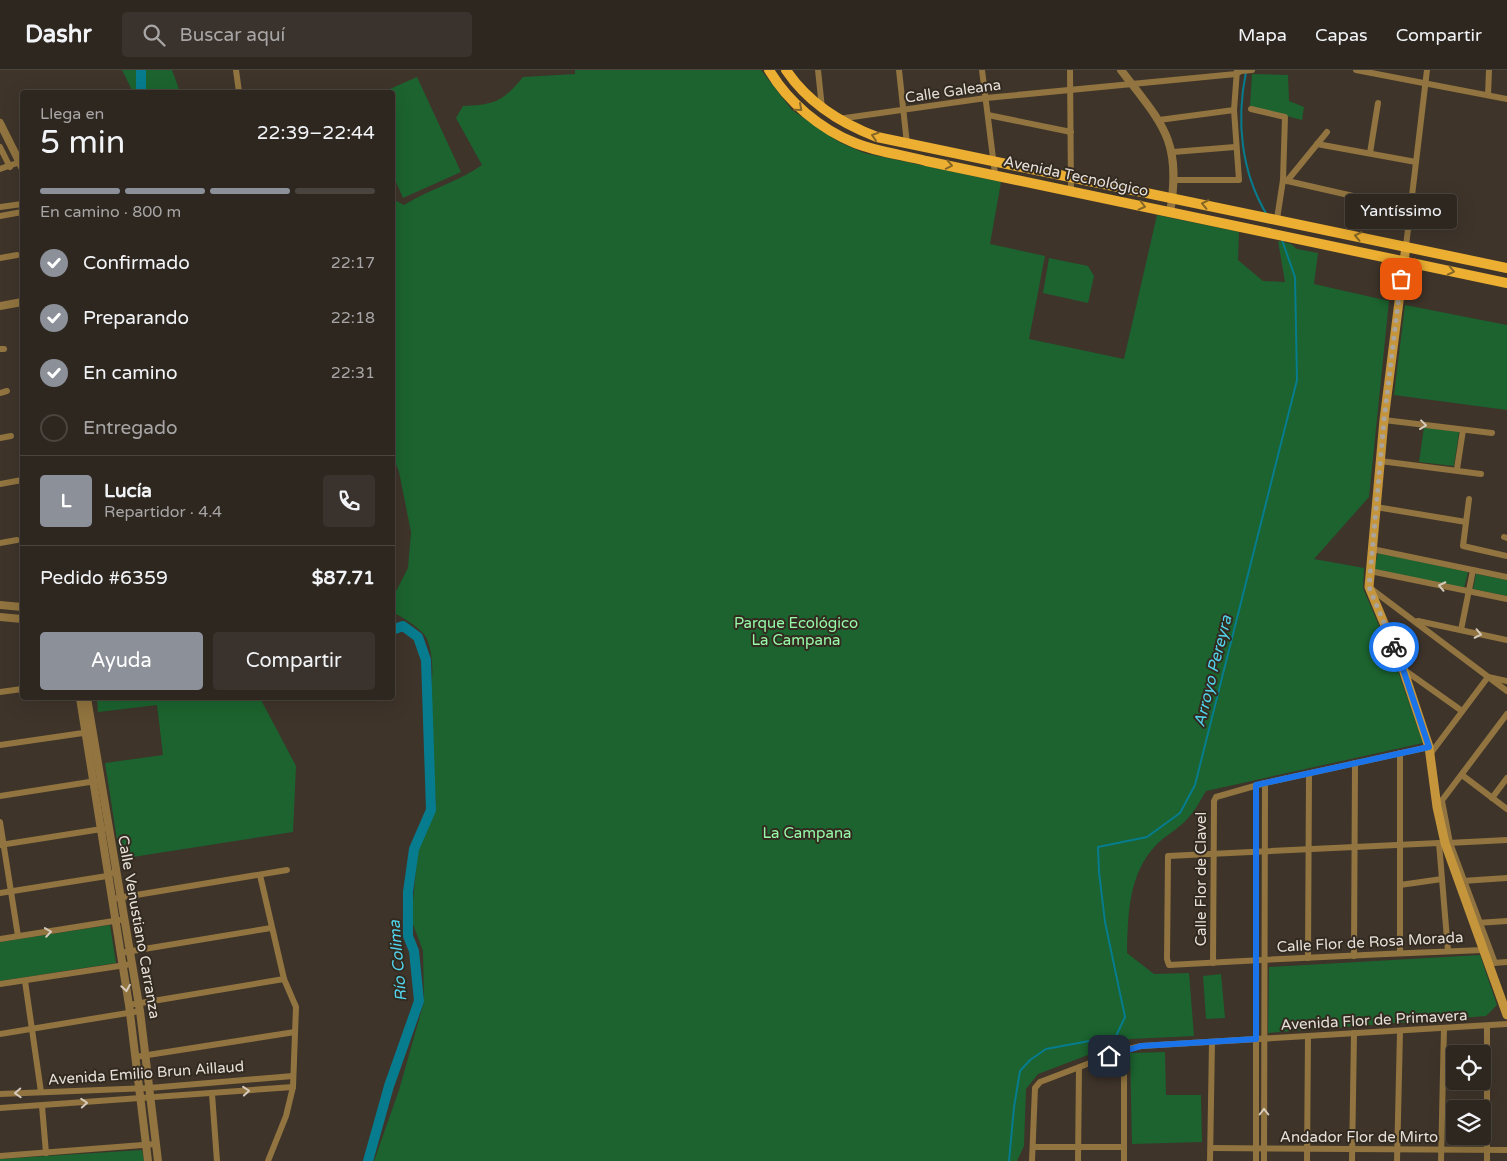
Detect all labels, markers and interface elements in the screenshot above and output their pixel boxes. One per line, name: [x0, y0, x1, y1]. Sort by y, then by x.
search box: [122, 12, 472, 57]
text: Dashr: [25, 20, 92, 49]
icon: search: [140, 21, 168, 49]
text: Buscar aquí: [180, 24, 285, 46]
text: Mapa: [1238, 24, 1287, 46]
text: Capas: [1315, 24, 1368, 46]
text: Compartir: [1396, 24, 1482, 46]
street label: Calle Galeana: [904, 75, 1002, 107]
one-way arrow: [794, 102, 803, 111]
text: Llega en: [40, 104, 104, 124]
text: 22:39–22:44: [257, 122, 375, 144]
text: 5 min: [40, 124, 125, 162]
one-way arrow: [871, 131, 880, 141]
street label: Avenida Tecnológico: [1002, 152, 1150, 200]
one-way arrow: [944, 159, 953, 170]
callout: Yantíssimo: [1345, 194, 1457, 229]
one-way arrow: [1201, 199, 1210, 210]
one-way arrow: [1138, 200, 1146, 211]
text: Yantíssimo: [1360, 201, 1442, 221]
text: En camino · 800 m: [40, 202, 181, 222]
one-way arrow: [1353, 231, 1362, 242]
icon: check: [40, 249, 68, 277]
text: Confirmado: [83, 252, 190, 274]
text: 22:17: [331, 253, 375, 273]
pin: [1380, 258, 1422, 300]
icon: bag: [1387, 265, 1415, 293]
one-way arrow: [1446, 265, 1455, 276]
icon: check: [40, 304, 68, 332]
text: Preparando: [83, 307, 189, 329]
text: 22:18: [331, 308, 375, 328]
icon: check: [40, 359, 68, 387]
text: En camino: [83, 362, 178, 384]
text: 22:31: [331, 363, 375, 383]
text: Entregado: [83, 417, 178, 439]
one-way arrow: [1420, 419, 1428, 430]
button: phone: [323, 475, 375, 527]
text: Lucía: [104, 480, 152, 502]
text: L: [61, 490, 71, 512]
text: Repartidor · 4.4: [104, 502, 222, 522]
text: Pedido #6359: [40, 567, 168, 589]
text: $87.71: [312, 567, 375, 589]
one-way arrow: [1438, 581, 1447, 592]
water label: Arroyo Pereyra: [1189, 613, 1237, 729]
park label: Parque Ecológico La Campana: [734, 614, 858, 649]
courier: [1369, 622, 1419, 672]
one-way arrow: [1473, 628, 1482, 638]
button: Ayuda: [40, 632, 203, 690]
button: Compartir: [213, 632, 375, 690]
icon: bike: [1380, 633, 1408, 661]
street label: Calle Flor de Clavel: [1192, 812, 1210, 946]
park label: La Campana: [762, 824, 852, 842]
street label: Calle Venustiano Carranza: [114, 834, 164, 1020]
water label: Río Colima: [384, 918, 412, 1002]
one-way arrow: [44, 927, 53, 937]
street label: Calle Flor de Rosa Morada: [1276, 928, 1464, 956]
one-way arrow: [120, 983, 130, 992]
street label: Avenida Flor de Primavera: [1280, 1006, 1468, 1034]
pin: [1088, 1035, 1130, 1077]
icon: home: [1095, 1042, 1123, 1070]
map controls: [1446, 1045, 1491, 1145]
button: locate: [1446, 1045, 1491, 1090]
street label: Avenida Emilio Brun Aillaud: [47, 1057, 245, 1089]
one-way arrow: [242, 1086, 250, 1097]
one-way arrow: [13, 1088, 21, 1099]
one-way arrow: [80, 1097, 88, 1108]
button: layers: [1446, 1100, 1491, 1145]
one-way arrow: [1259, 1108, 1269, 1116]
street label: Andador Flor de Mirto: [1280, 1128, 1438, 1146]

